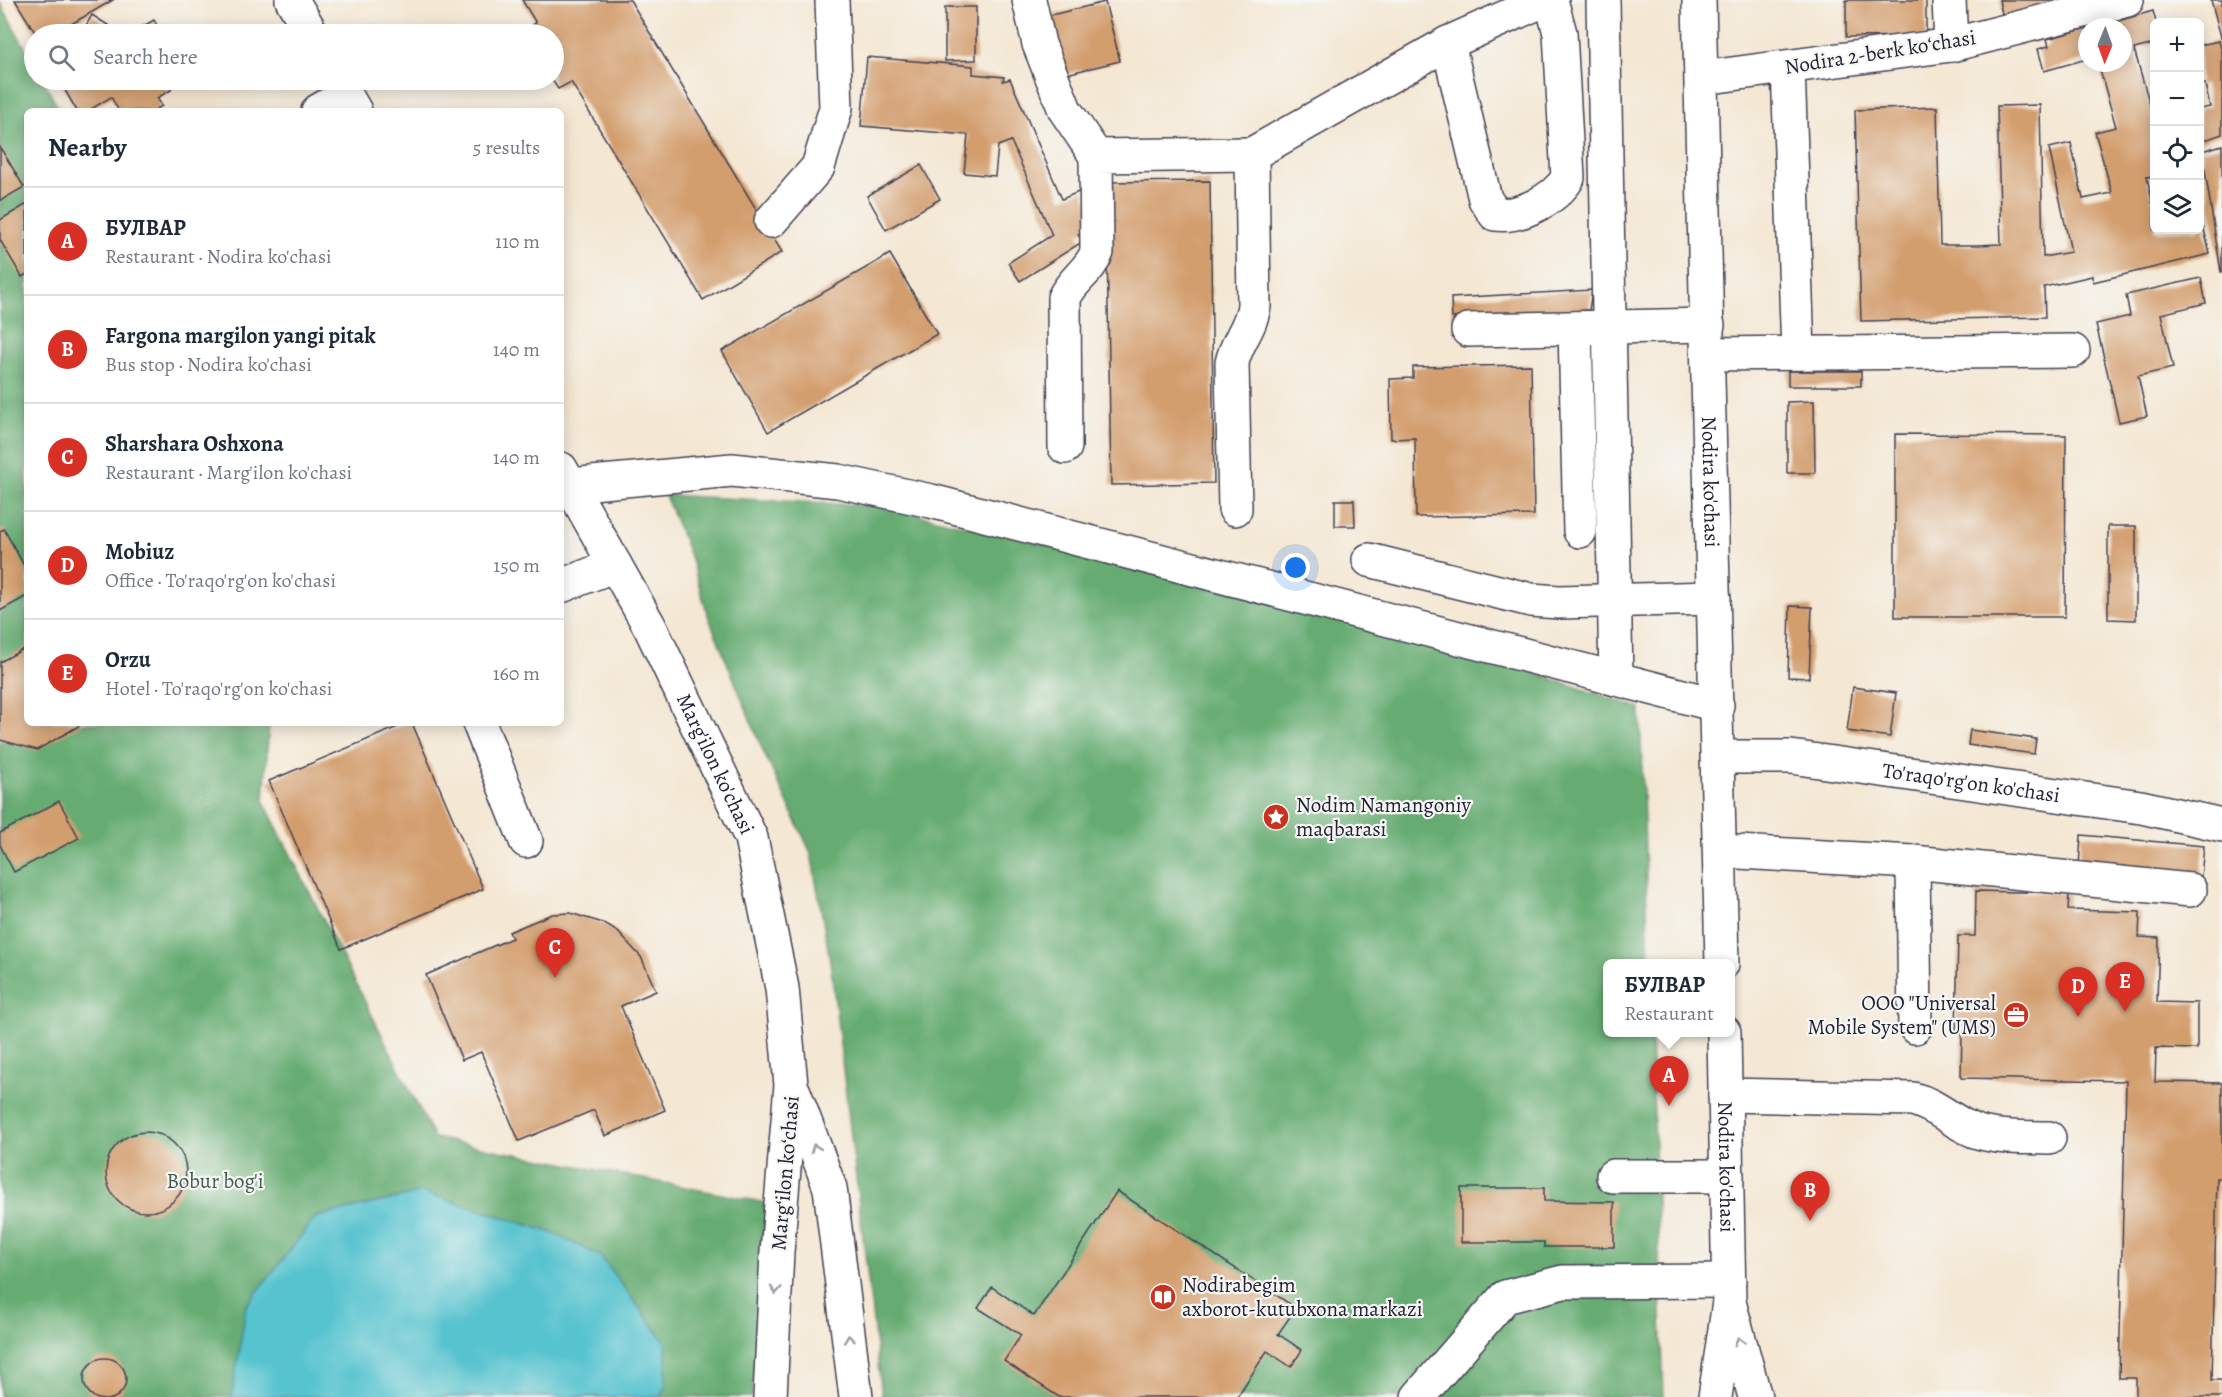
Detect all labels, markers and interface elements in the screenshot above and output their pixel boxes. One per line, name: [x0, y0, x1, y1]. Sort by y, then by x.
north arrow: [2078, 18, 2132, 72]
map controls: [2150, 18, 2204, 234]
button: +: [2150, 18, 2204, 72]
street label: Nodira 2-berk koʻchasi: [1782, 23, 1978, 81]
search box: [24, 24, 564, 90]
icon: search: [45, 41, 78, 74]
text: Search here: [93, 42, 198, 72]
button: −: [2150, 72, 2204, 126]
button: locate: [2150, 126, 2204, 180]
text: Nearby: [48, 130, 127, 165]
text: 5 results: [473, 134, 540, 161]
button: layers: [2150, 180, 2204, 234]
text: БУЛВАР: [105, 213, 186, 243]
text: A: [61, 228, 74, 255]
text: 110 m: [495, 228, 540, 255]
text: Restaurant · Nodira ko'chasi: [105, 243, 332, 270]
text: Fargona margilon yangi pitak: [105, 321, 376, 351]
text: B: [61, 336, 74, 363]
text: 140 m: [493, 336, 540, 363]
text: Bus stop · Nodira ko'chasi: [105, 351, 312, 378]
street label: Nodira ko'chasi: [1695, 416, 1726, 548]
text: Sharshara Oshxona: [105, 429, 284, 459]
text: C: [61, 444, 74, 471]
text: 140 m: [493, 444, 540, 471]
text: Restaurant · Marg'ilon ko'chasi: [105, 459, 352, 486]
text: Mobiuz: [105, 537, 174, 567]
text: D: [61, 552, 74, 579]
text: 150 m: [493, 552, 540, 579]
your location: [1281, 553, 1310, 582]
text: Office · To'raqo'rg'on ko'chasi: [105, 567, 336, 594]
text: Orzu: [105, 645, 151, 675]
text: E: [62, 660, 73, 687]
text: 160 m: [493, 660, 540, 687]
text: Hotel · To'raqo'rg'on ko'chasi: [105, 675, 332, 702]
street label: Marg'ilon ko'chasi: [670, 689, 761, 839]
street label: To'raqo'rg'on ko'chasi: [1881, 756, 2062, 809]
place label: Nodim Namangoniy maqbarasi: [1296, 791, 1472, 843]
place icon: Nodim Namangoniy maqbarasi: [1261, 802, 1291, 832]
pin: C: [536, 928, 574, 978]
popup: [1603, 959, 1735, 1037]
pin: E: [2106, 962, 2144, 1012]
pin: D: [2058, 968, 2098, 1017]
text: БУЛВАР: [1624, 970, 1705, 1000]
place label: ООО "Universal Mobile System" (UMS): [1808, 989, 1996, 1041]
text: Restaurant: [1624, 1000, 1714, 1027]
office icon: ООО "Universal Mobile System" (UMS): [2001, 1000, 2031, 1030]
pin: A: [1650, 1056, 1688, 1106]
street label: Margʻilon koʻchasi: [764, 1094, 806, 1252]
street label: Nodira ko'chasi: [1711, 1101, 1742, 1233]
one-way arrow: [810, 1143, 822, 1154]
park label: Bobur bog'i: [166, 1167, 264, 1195]
pin: B: [1790, 1172, 1830, 1221]
place label: Nodirabegim axborot-kutubxona markazi: [1182, 1271, 1423, 1323]
library icon: Nodirabegim axborot-kutubxona markazi: [1148, 1282, 1178, 1312]
one-way arrow: [769, 1285, 782, 1294]
one-way arrow: [843, 1334, 856, 1344]
one-way arrow: [1734, 1336, 1747, 1346]

